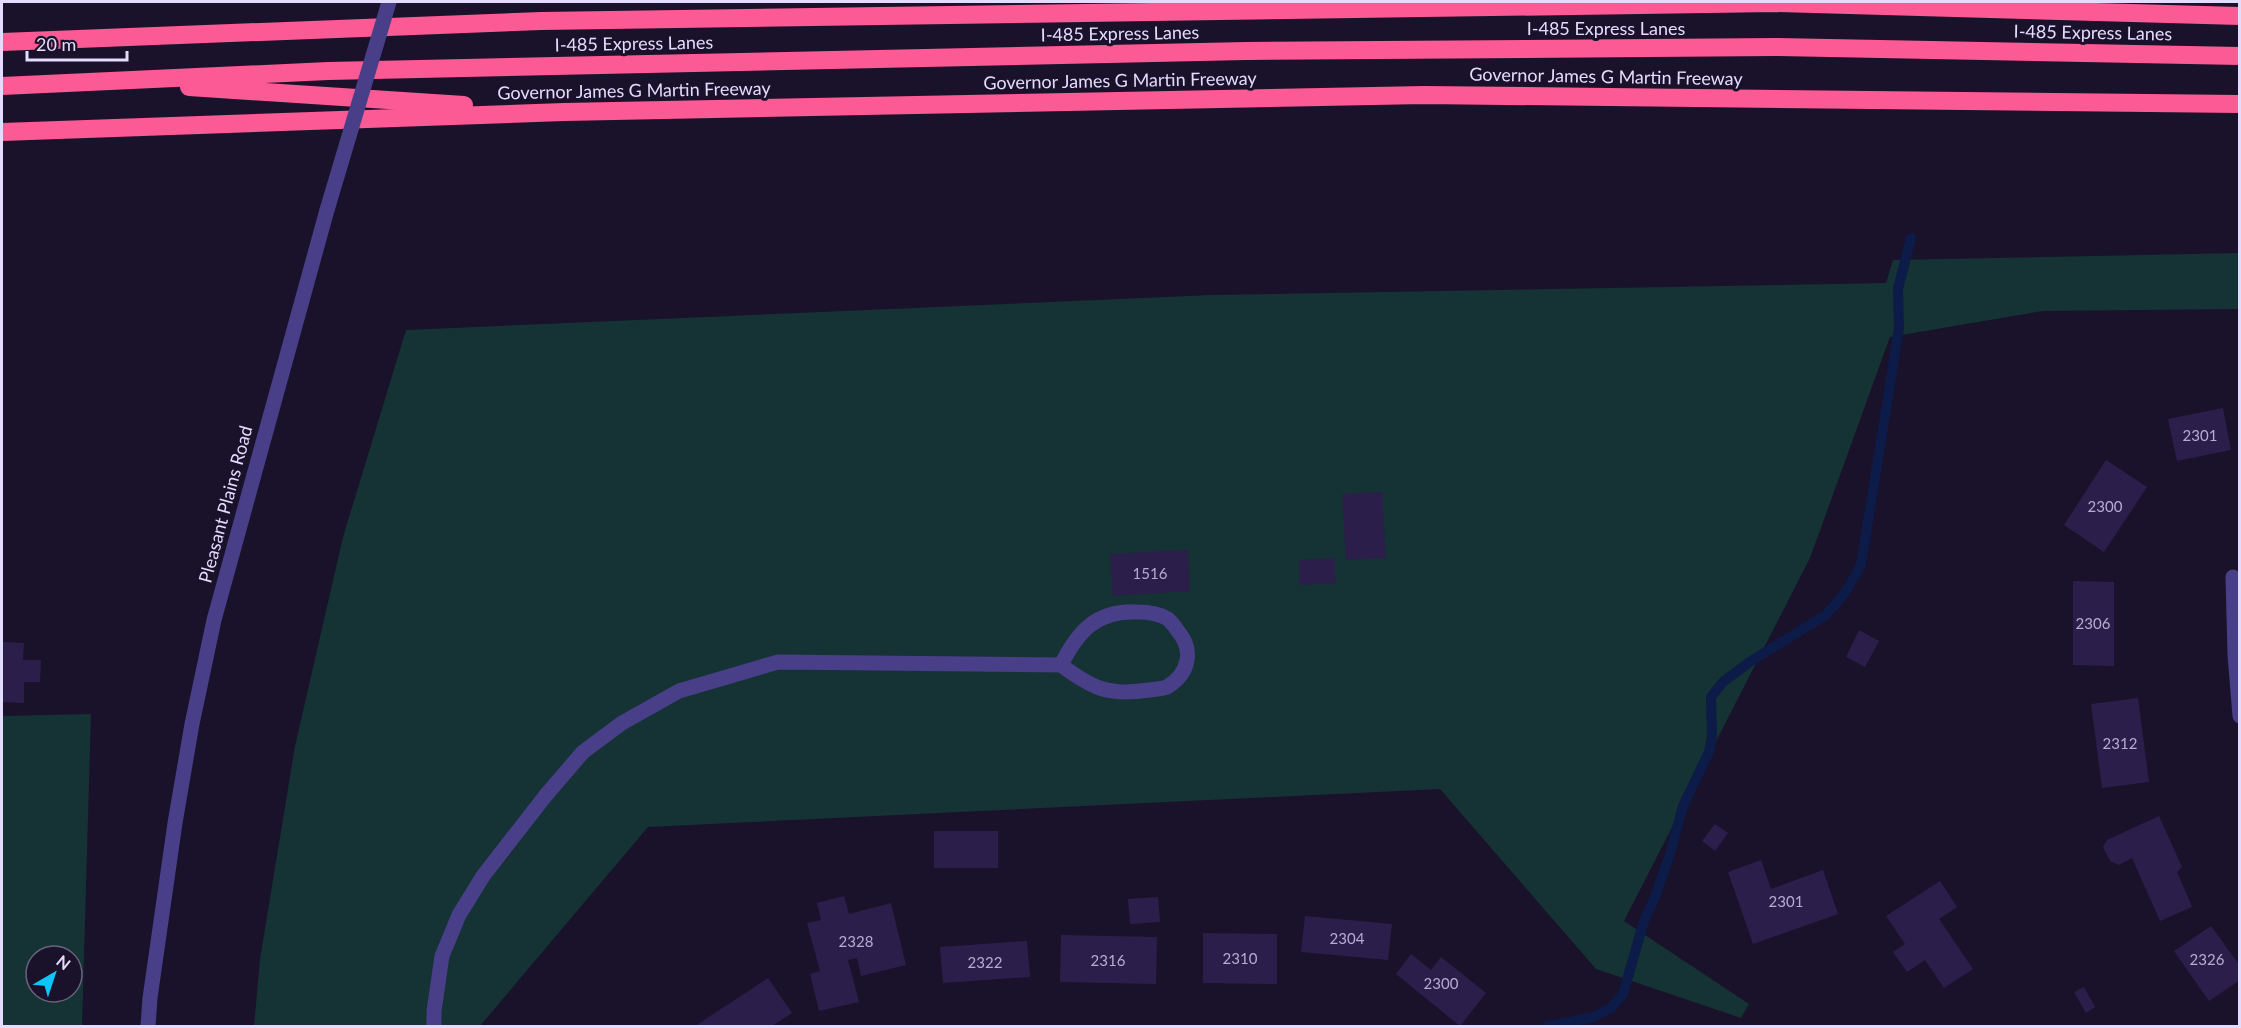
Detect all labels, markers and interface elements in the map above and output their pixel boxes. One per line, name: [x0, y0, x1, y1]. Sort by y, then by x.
street label: I-485 Express Lanes: [1527, 17, 1685, 39]
street label: I-485 Express Lanes: [2014, 20, 2173, 44]
street label: I-485 Express Lanes: [1041, 21, 1200, 45]
scale bar: [27, 24, 128, 62]
street label: I-485 Express Lanes: [555, 31, 714, 55]
text: 20 m: [36, 33, 76, 55]
street label: Governor James G Martin Freeway: [1469, 63, 1744, 89]
street label: Governor James G Martin Freeway: [983, 67, 1258, 93]
street label: Governor James G Martin Freeway: [497, 77, 772, 103]
street label: Pleasant Plains Road: [193, 423, 257, 585]
house number: 2301: [2183, 426, 2217, 444]
house number: 2300: [2088, 497, 2123, 515]
house number: 1516: [1133, 564, 1168, 582]
house number: 2306: [2076, 614, 2111, 632]
house number: 2312: [2103, 734, 2137, 752]
house number: 2301: [1769, 892, 1803, 910]
house number: 2304: [1330, 929, 1365, 947]
house number: 2328: [839, 932, 873, 950]
north arrow: [24, 944, 84, 1004]
house number: 2310: [1223, 949, 1258, 967]
house number: 2326: [2190, 950, 2225, 968]
text: N: [53, 951, 75, 973]
house number: 2316: [1091, 951, 1126, 969]
house number: 2322: [968, 953, 1002, 971]
house number: 2300: [1424, 974, 1459, 992]

